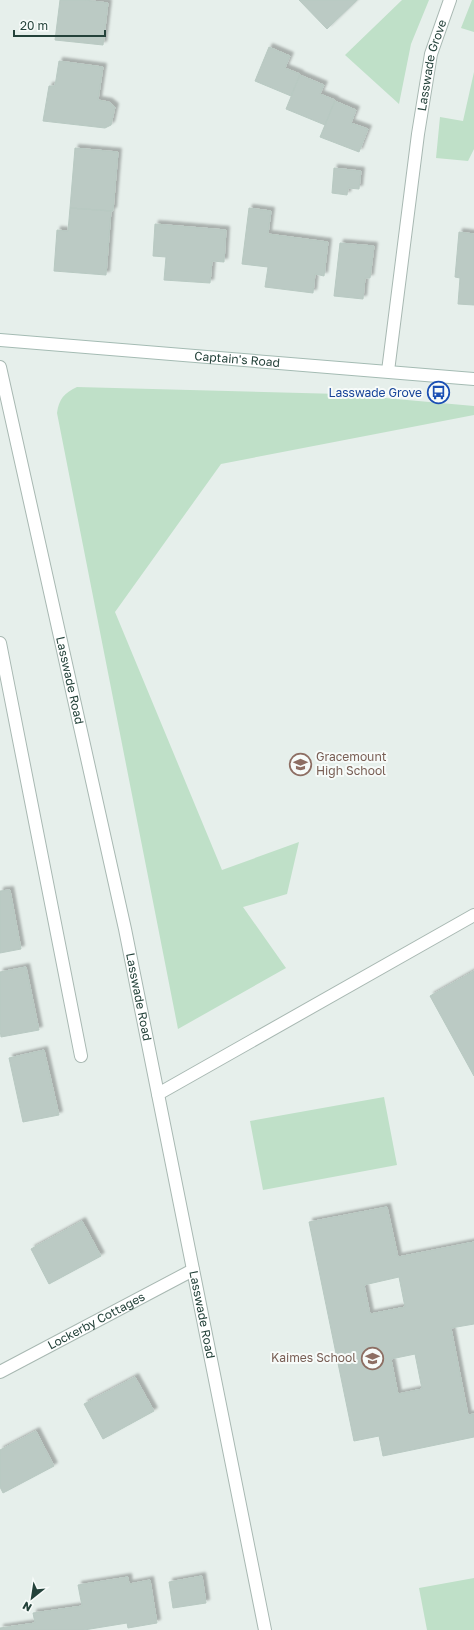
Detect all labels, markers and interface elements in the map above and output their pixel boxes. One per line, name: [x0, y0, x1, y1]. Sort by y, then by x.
scale bar: [14, 12, 105, 38]
street label: Lasswade Grove: [414, 17, 450, 112]
text: 20 m: [20, 18, 48, 33]
street label: Captain's Road: [194, 348, 281, 370]
bus stop icon: Lasswade Grove: [425, 380, 451, 406]
place label: Lasswade Grove: [329, 385, 422, 400]
street label: Lasswade Road: [53, 635, 87, 726]
place label: Gracemount High School: [316, 749, 387, 778]
school or university icon: Gracemount High School: [287, 751, 313, 777]
street label: Lasswade Road: [123, 951, 155, 1042]
street label: Lasswade Road: [186, 1269, 219, 1360]
street label: Lockerby Cottages: [45, 1289, 147, 1352]
school or university icon: Kaimes School: [359, 1345, 385, 1371]
place label: Kaimes School: [271, 1350, 356, 1365]
north arrow: [12, 1578, 52, 1618]
text: N: [20, 1599, 34, 1615]

